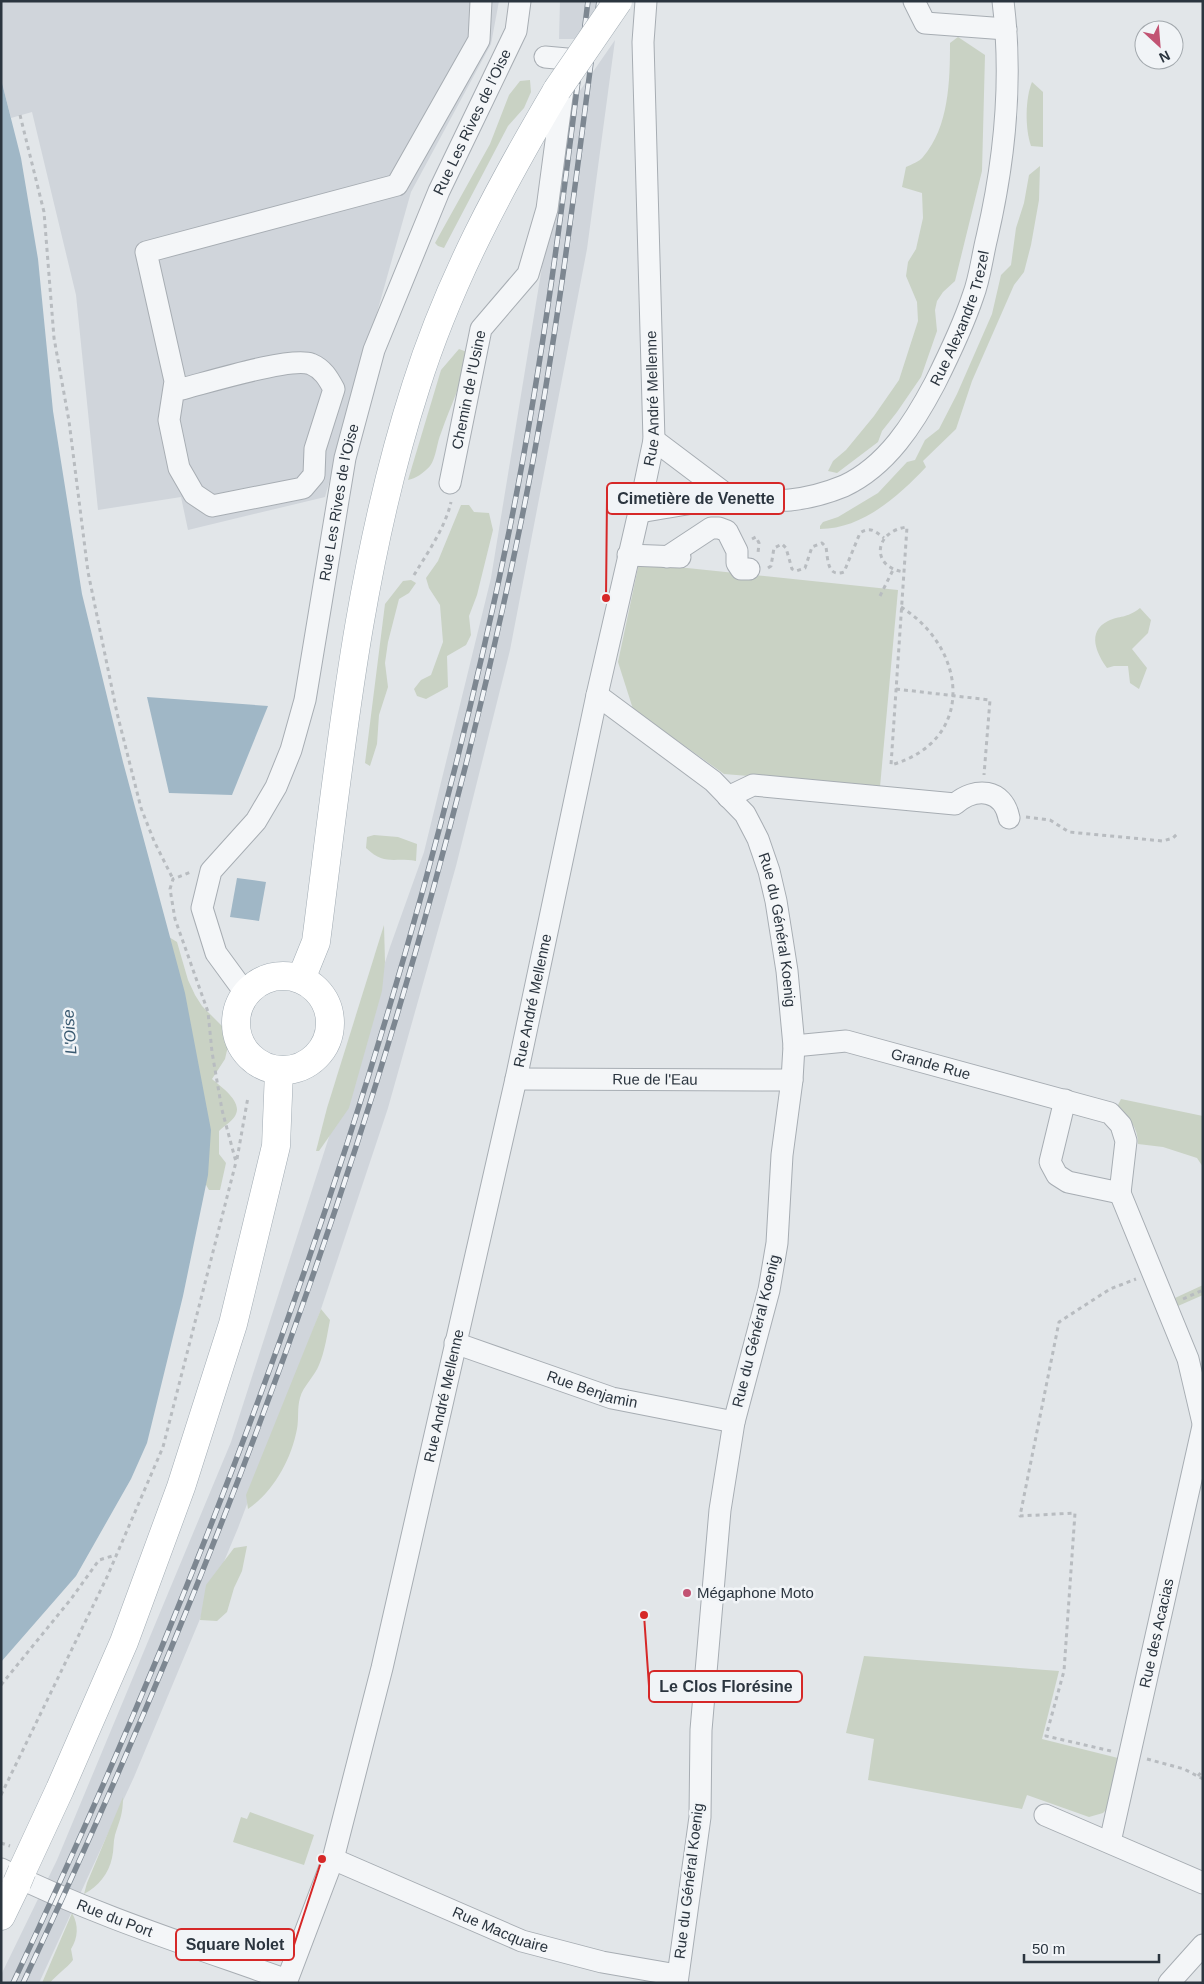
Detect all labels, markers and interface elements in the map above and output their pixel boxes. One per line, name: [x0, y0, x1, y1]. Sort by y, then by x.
north arrow: [1134, 20, 1184, 70]
street label: Rue Les Rives de l'Oise: [429, 46, 514, 197]
text: N: [1157, 47, 1173, 66]
street label: Rue Alexandre Trezel: [926, 249, 992, 388]
street label: Chemin de l'Usine: [448, 329, 489, 451]
street label: Rue André Mellenne: [640, 330, 662, 468]
street label: Rue Les Rives de l'Oise: [316, 422, 362, 582]
callout: Cimetière de Venette: [607, 483, 784, 514]
text: Cimetière de Venette: [617, 490, 775, 507]
street label: Rue du Général Koenig: [755, 850, 799, 1008]
street label: Rue André Mellenne: [510, 932, 554, 1069]
water label: L'Oise: [59, 1009, 80, 1055]
street label: Grande Rue: [889, 1045, 972, 1083]
street label: Rue de l'Eau: [612, 1070, 698, 1088]
street label: Rue du Général Koenig: [728, 1253, 783, 1409]
street label: Rue André Mellenne: [420, 1327, 467, 1464]
street label: Rue Benjamin: [545, 1367, 639, 1411]
street label: Rue des Acacias: [1136, 1577, 1177, 1689]
place label: Mégaphone Moto: [697, 1584, 814, 1601]
marker: Mégaphone Moto: [681, 1587, 693, 1599]
callout: Le Clos Florésine: [649, 1671, 802, 1702]
text: Le Clos Florésine: [659, 1678, 793, 1695]
street label: Rue du Général Koenig: [671, 1802, 706, 1960]
street label: Rue du Port: [74, 1895, 156, 1940]
street label: Rue Macquaire: [450, 1903, 550, 1956]
callout: Square Nolet: [176, 1929, 294, 1960]
scale bar: [1024, 1932, 1159, 1964]
text: Square Nolet: [186, 1936, 285, 1953]
text: 50 m: [1032, 1940, 1065, 1957]

